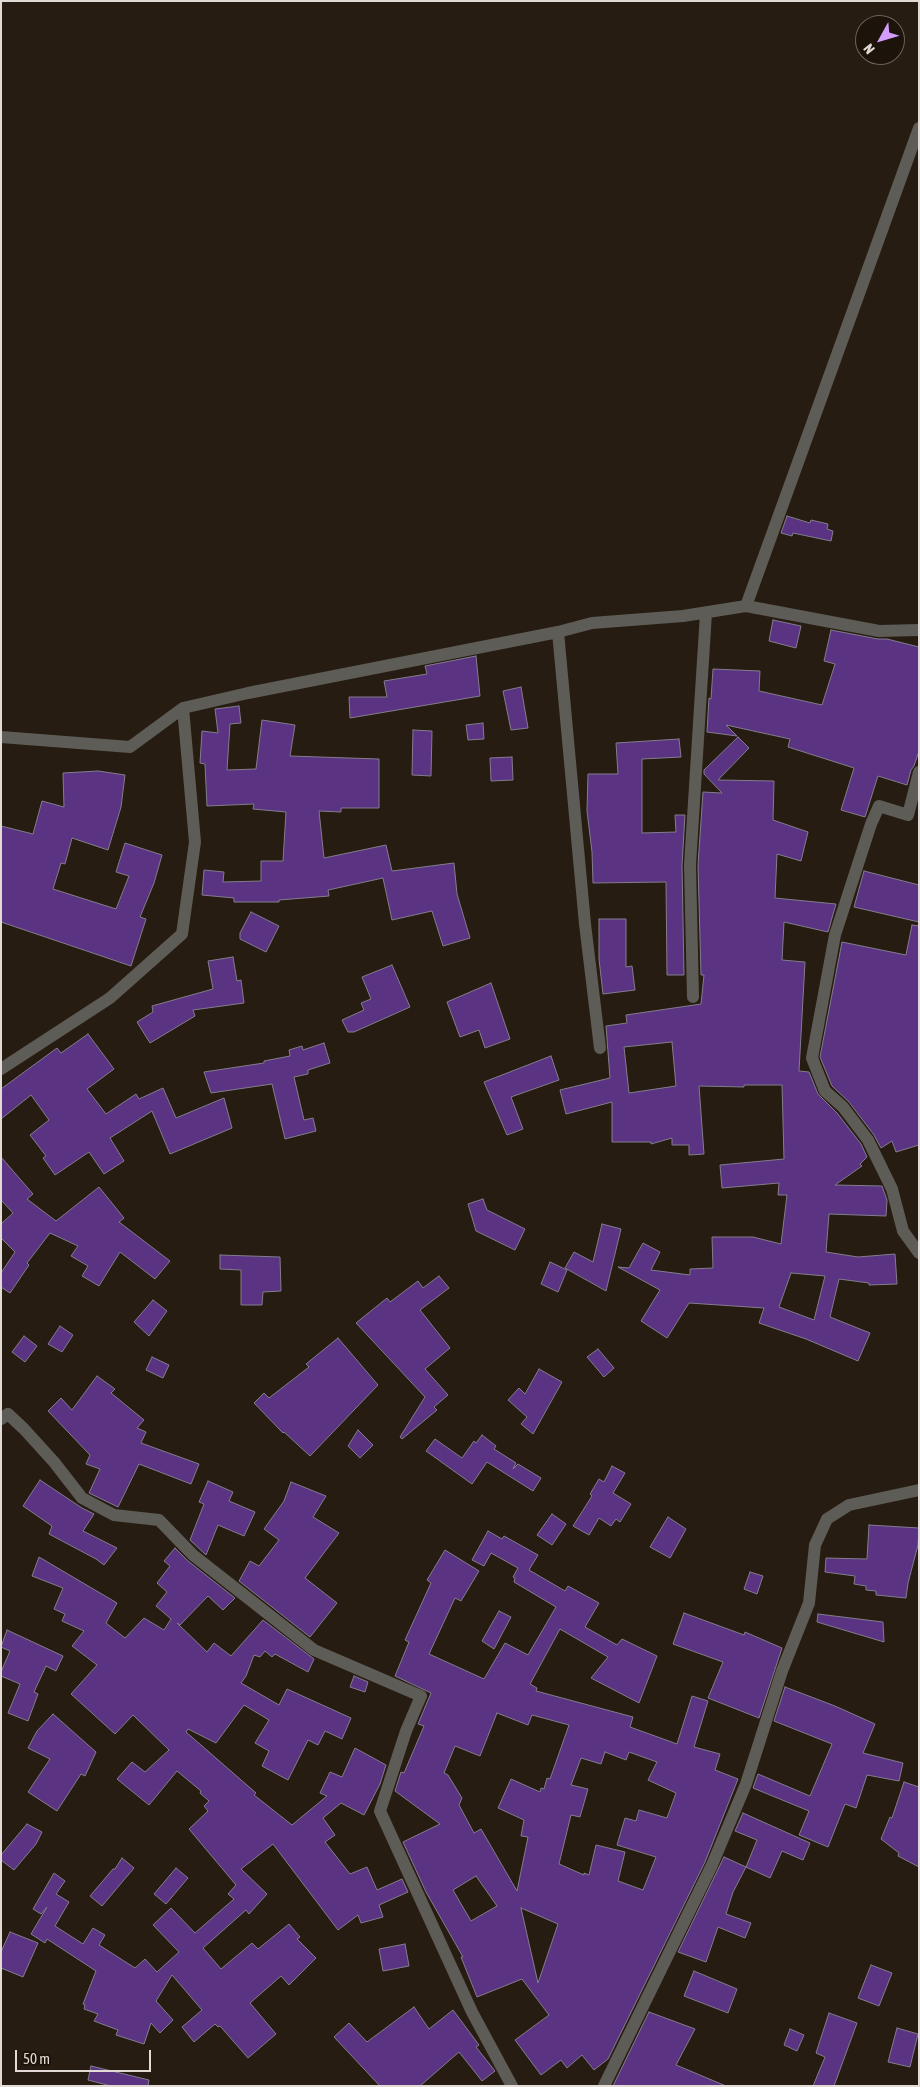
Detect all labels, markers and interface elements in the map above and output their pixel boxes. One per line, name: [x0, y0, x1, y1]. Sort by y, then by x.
north arrow: [855, 15, 905, 65]
text: N: [860, 41, 878, 57]
scale bar: [18, 2040, 154, 2072]
text: 50 m: [23, 2050, 50, 2067]

